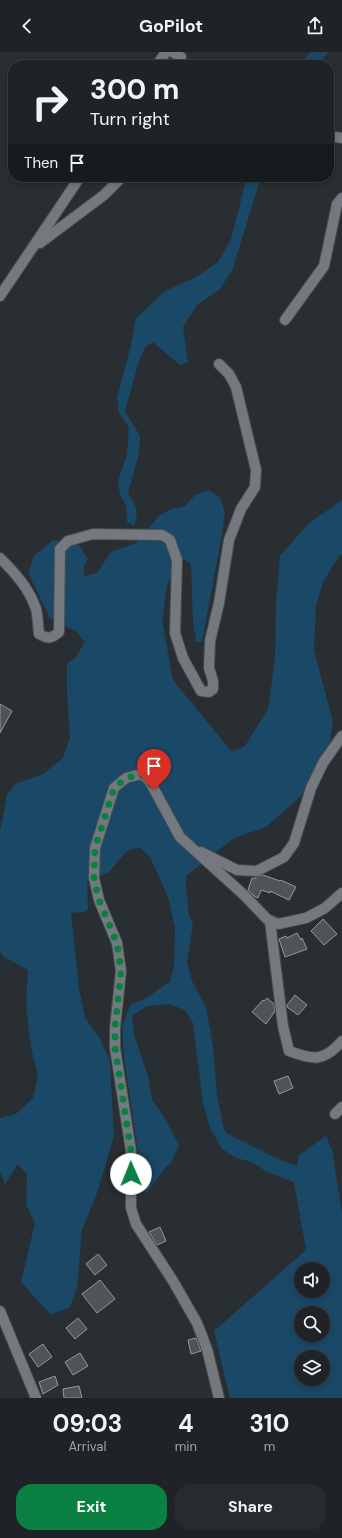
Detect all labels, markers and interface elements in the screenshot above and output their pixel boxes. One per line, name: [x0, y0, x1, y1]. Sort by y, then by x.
text: GoPilot: [139, 14, 203, 38]
icon: back: [16, 15, 38, 37]
icon: share: [304, 15, 326, 37]
text: 300 m: [90, 71, 179, 108]
icon: right: [24, 76, 76, 128]
text: Turn right: [90, 107, 170, 131]
icon: arrive: [66, 152, 88, 174]
text: Then: [24, 153, 58, 173]
pin: [137, 749, 171, 790]
icon: arrive: [143, 755, 165, 777]
position arrow: [110, 1153, 152, 1195]
map controls: [294, 1262, 330, 1386]
button: sound: [294, 1262, 330, 1298]
button: search: [294, 1306, 330, 1342]
button: layers: [294, 1350, 330, 1386]
text: 09:03: [53, 1408, 122, 1439]
text: 4: [178, 1408, 194, 1439]
text: 310: [249, 1408, 289, 1439]
text: Arrival: [68, 1438, 106, 1455]
text: min: [175, 1438, 197, 1455]
text: m: [264, 1438, 275, 1455]
button: Exit: [16, 1484, 167, 1530]
button: Share: [175, 1484, 326, 1530]

